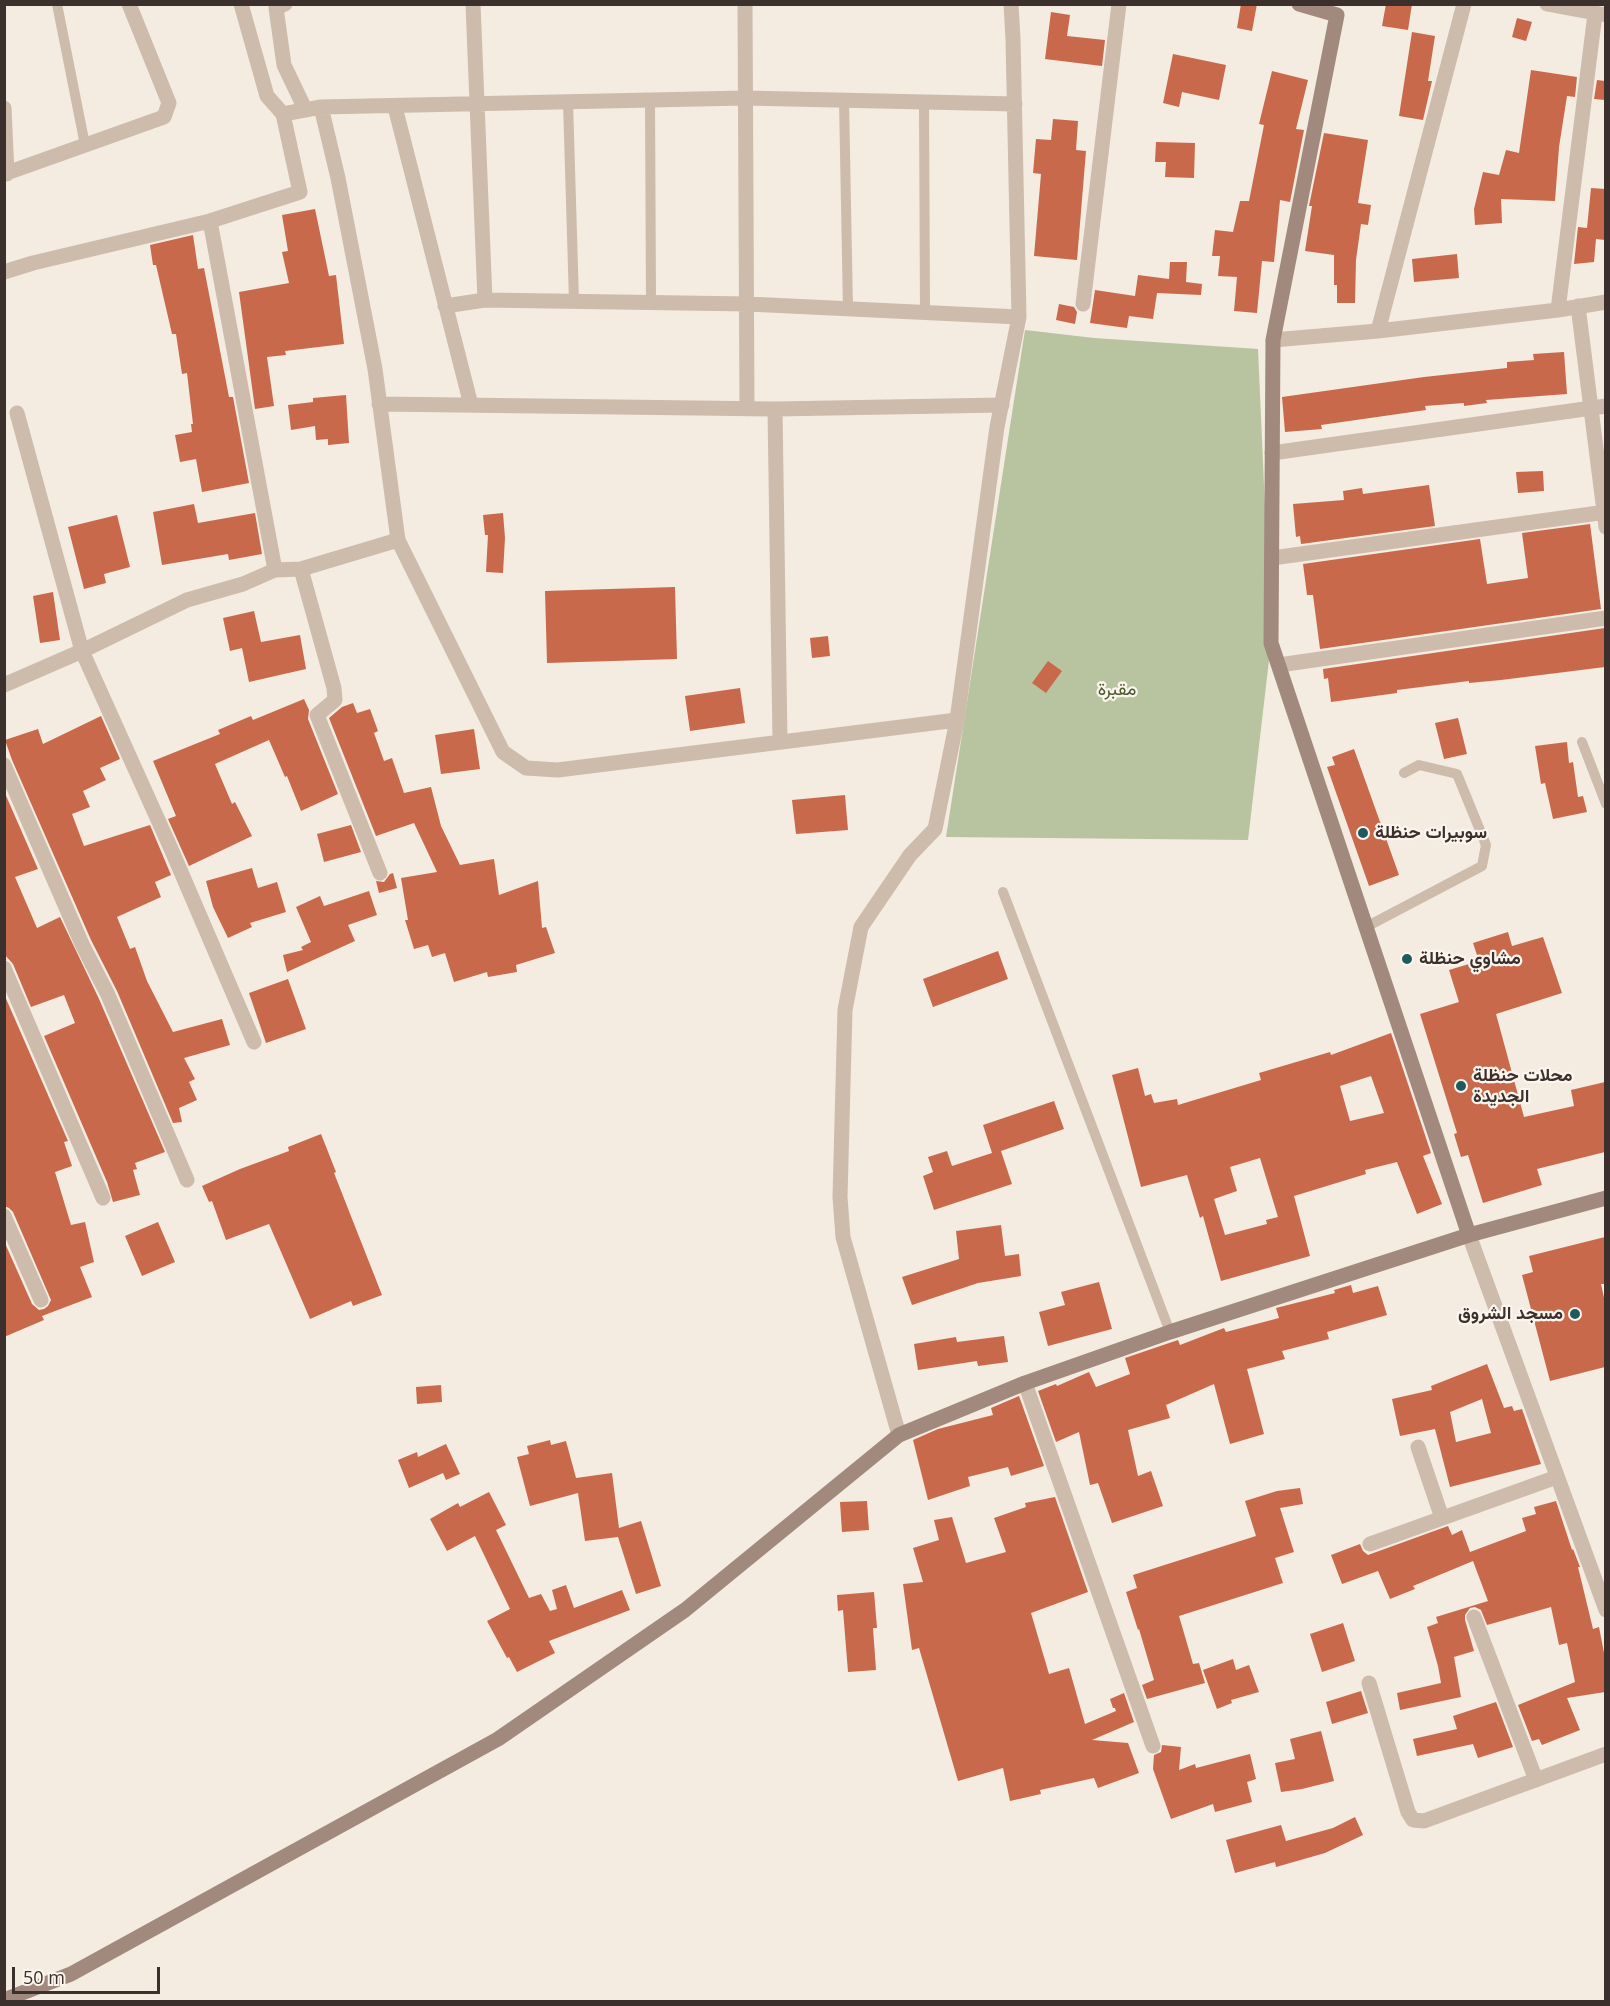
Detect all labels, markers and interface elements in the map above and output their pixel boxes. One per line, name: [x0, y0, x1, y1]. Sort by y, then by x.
park label: مقبرة: [1098, 679, 1136, 701]
place label: سوبيرات حنظلة: [1375, 822, 1487, 844]
marker: سوبيرات حنظلة: [1356, 826, 1370, 840]
place label: مشاوي حنظلة: [1419, 948, 1521, 970]
marker: مشاوي حنظلة: [1400, 952, 1414, 966]
place label: محلات حنظلة الجديدة: [1473, 1065, 1573, 1108]
marker: محلات حنظلة الجديدة: [1454, 1079, 1468, 1093]
place label: مسجد الشروق: [1458, 1303, 1563, 1325]
marker: مسجد الشروق: [1568, 1307, 1582, 1321]
scale bar: [15, 1955, 164, 1993]
text: 50 m: [23, 1965, 65, 1989]

